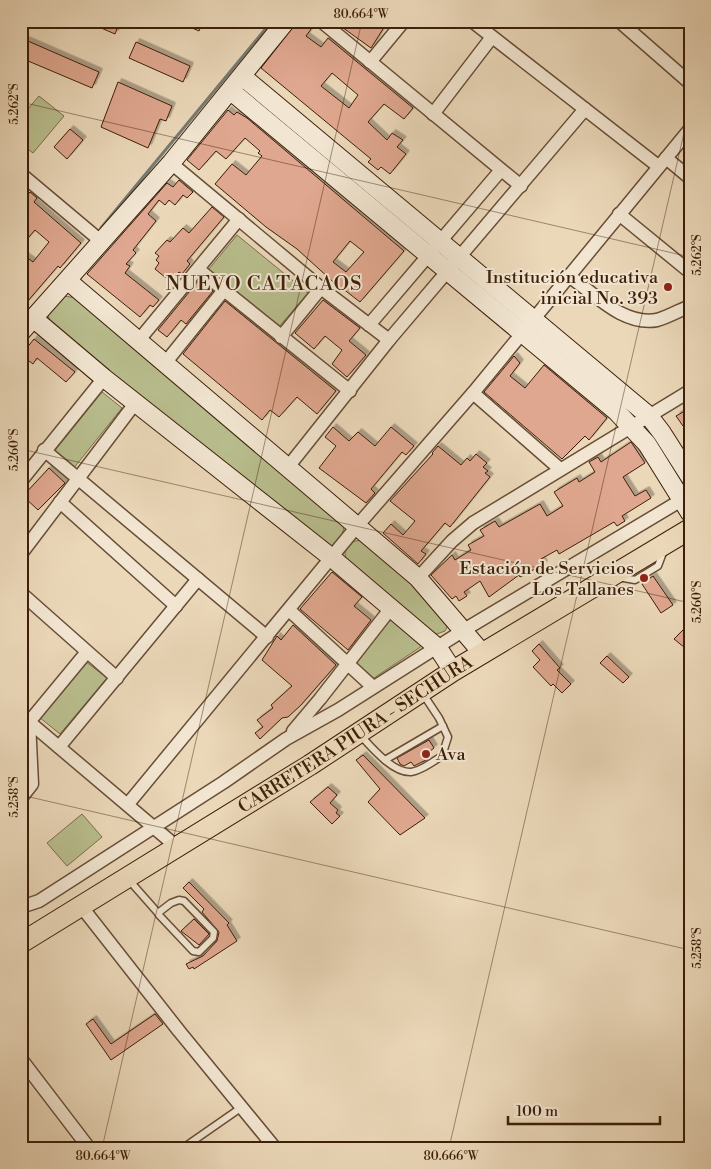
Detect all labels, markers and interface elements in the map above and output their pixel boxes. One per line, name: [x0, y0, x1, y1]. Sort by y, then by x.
text: 80.664°W: [333, 7, 390, 22]
text: 5.262°S: [7, 83, 22, 125]
text: 5.262°S: [690, 234, 705, 276]
place label: Institución educativa inicial No. 393: [486, 266, 659, 310]
district label: NUEVO CATACAOS: [165, 272, 363, 297]
marker: Institución educativa inicial No. 393: [662, 281, 674, 293]
text: 5.260°S: [7, 429, 22, 471]
place label: Estación de Servicios Los Tallanes: [459, 557, 634, 601]
marker: Estación de Servicios Los Tallanes: [638, 572, 650, 584]
text: 5.260°S: [690, 581, 705, 623]
street label: CARRETERA PIURA - SECHURA: [234, 651, 478, 819]
place label: Ava: [435, 743, 466, 766]
marker: Ava: [420, 748, 432, 760]
text: 5.258°S: [7, 776, 22, 818]
text: 5.258°S: [690, 927, 705, 969]
scale bar: [508, 1094, 661, 1126]
text: 100 m: [516, 1102, 558, 1121]
text: 80.664°W: [75, 1149, 132, 1164]
text: 80.666°W: [423, 1149, 480, 1164]

